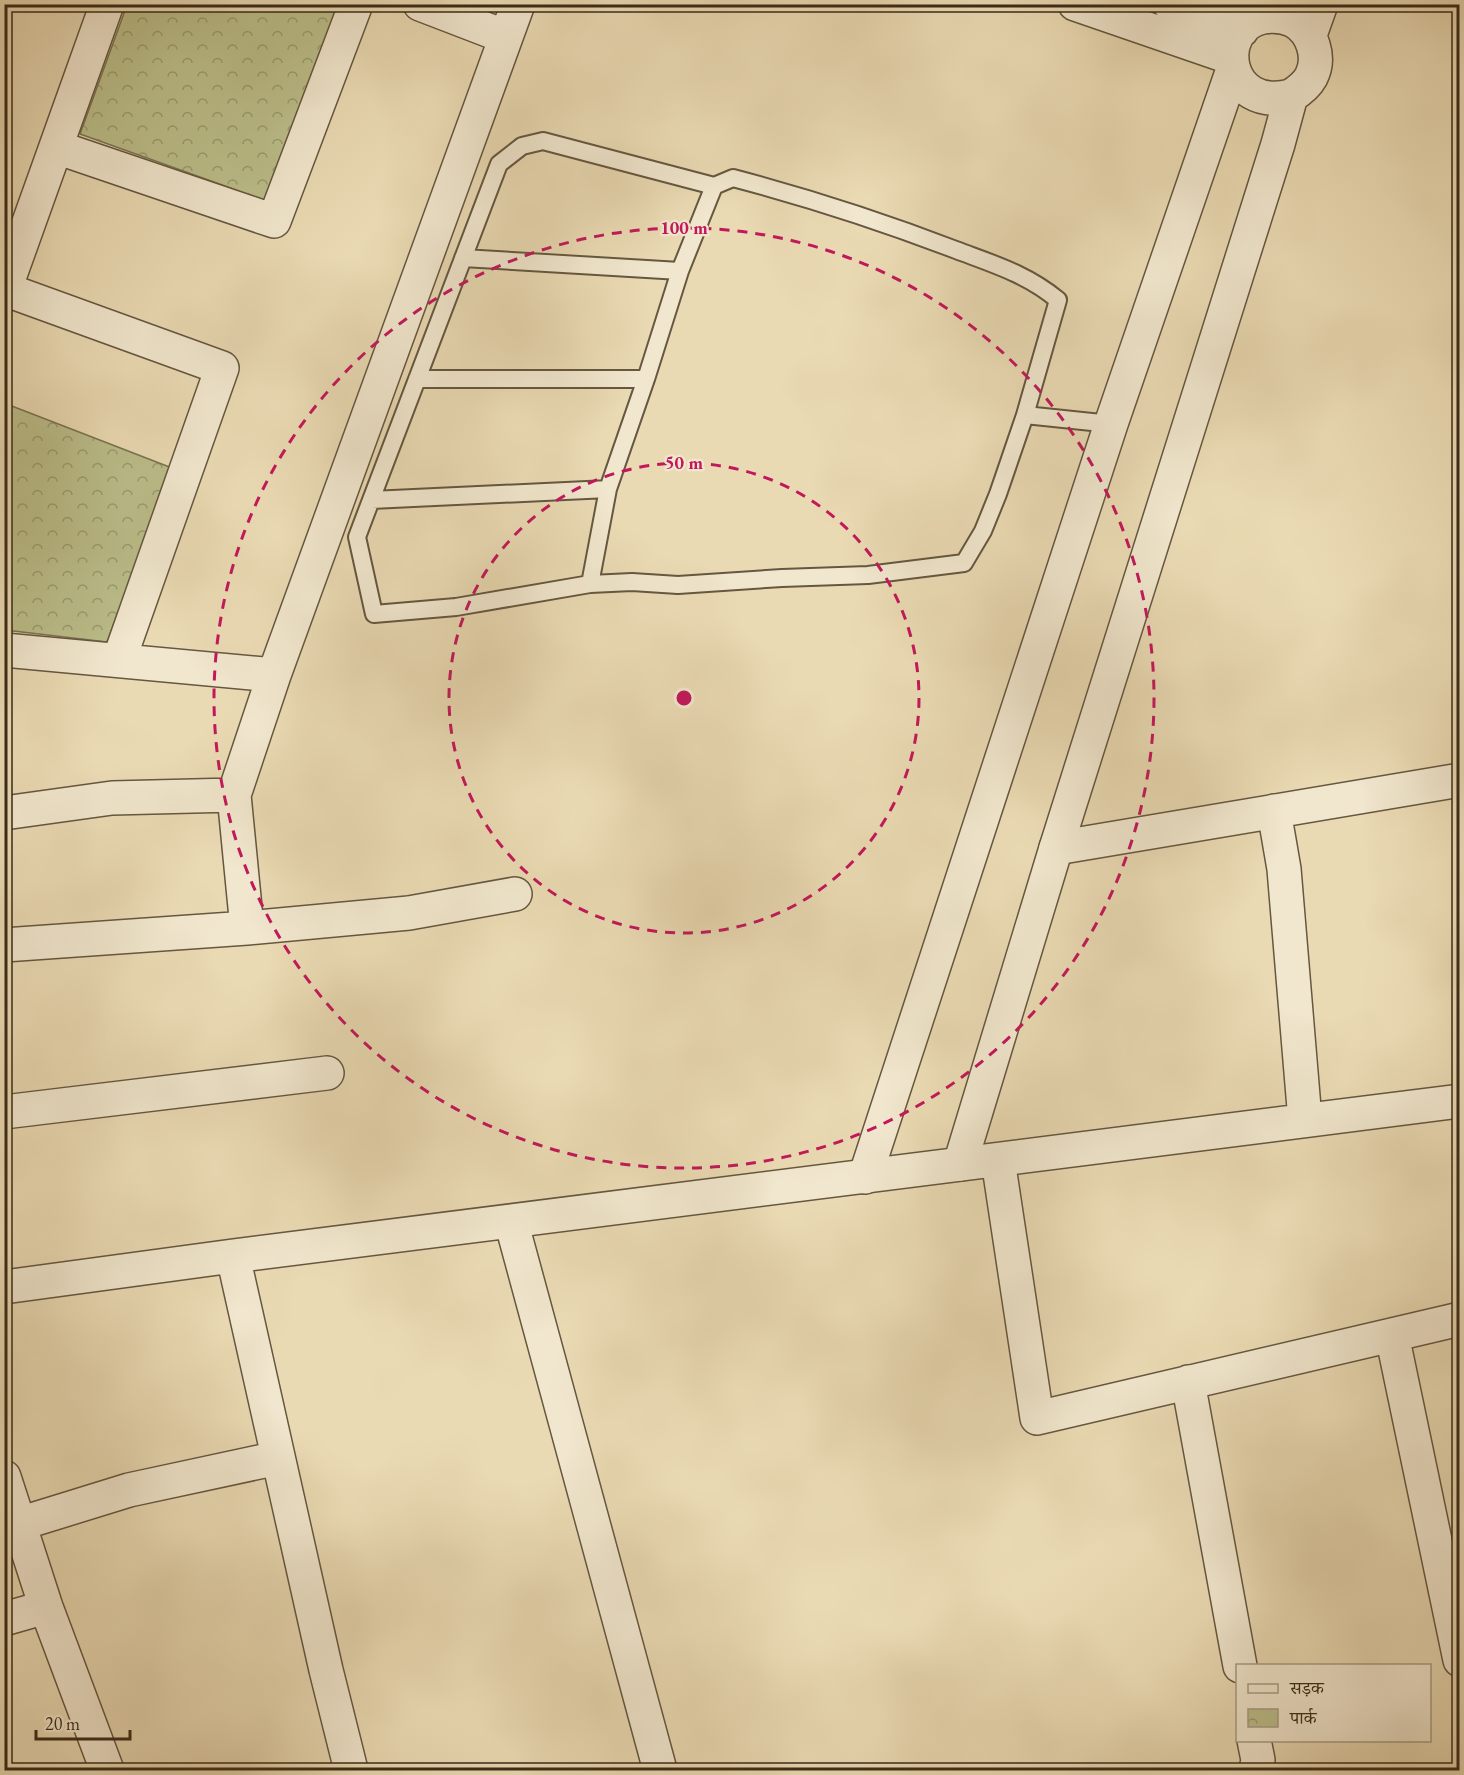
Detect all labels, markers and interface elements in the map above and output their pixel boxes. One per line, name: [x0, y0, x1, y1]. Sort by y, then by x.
text: 100 m: [660, 216, 708, 239]
text: 50 m: [665, 451, 703, 474]
centre of rings: [674, 688, 694, 708]
legend: [1236, 1664, 1431, 1742]
text: सड़क: [1289, 1676, 1325, 1699]
scale bar: [36, 1703, 130, 1741]
text: पार्क: [1289, 1706, 1318, 1729]
text: 20 m: [45, 1712, 80, 1735]

